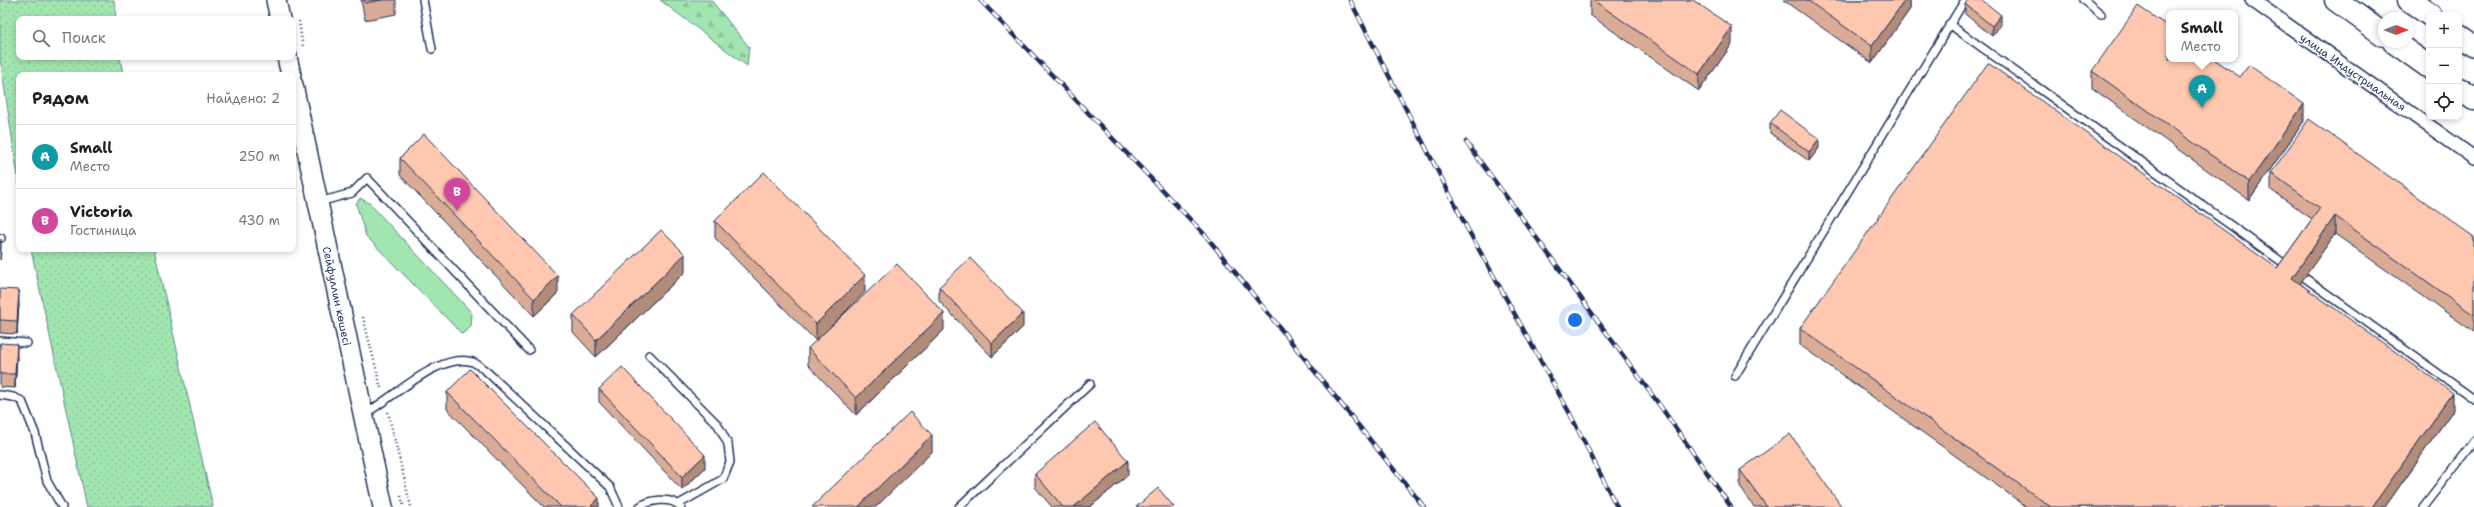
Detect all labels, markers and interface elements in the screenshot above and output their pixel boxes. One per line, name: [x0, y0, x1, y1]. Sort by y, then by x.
popup: [2166, 10, 2238, 62]
north arrow: [2378, 12, 2414, 48]
map controls: [2426, 12, 2462, 120]
button: +: [2426, 12, 2462, 48]
search box: [16, 16, 296, 60]
text: Small: [2181, 18, 2223, 38]
icon: search: [30, 27, 52, 49]
text: Поиск: [62, 28, 106, 48]
street label: улица Индустриальная: [2297, 30, 2409, 115]
text: Место: [2181, 38, 2221, 55]
button: −: [2426, 48, 2462, 84]
pin: A: [2189, 75, 2215, 108]
button: locate: [2426, 84, 2462, 120]
text: Рядом: [32, 87, 89, 109]
text: Найдено: 2: [206, 90, 280, 107]
text: Small: [70, 138, 113, 158]
text: A: [40, 148, 50, 165]
text: 250 m: [239, 148, 280, 165]
text: Место: [70, 158, 110, 175]
pin: B: [444, 178, 470, 211]
text: Victoria: [70, 202, 132, 222]
text: B: [41, 212, 49, 229]
text: 430 m: [238, 212, 280, 229]
text: Гостиница: [70, 222, 136, 239]
street label: Сейфуллин көшесі: [319, 245, 354, 347]
your location: [1565, 310, 1585, 330]

